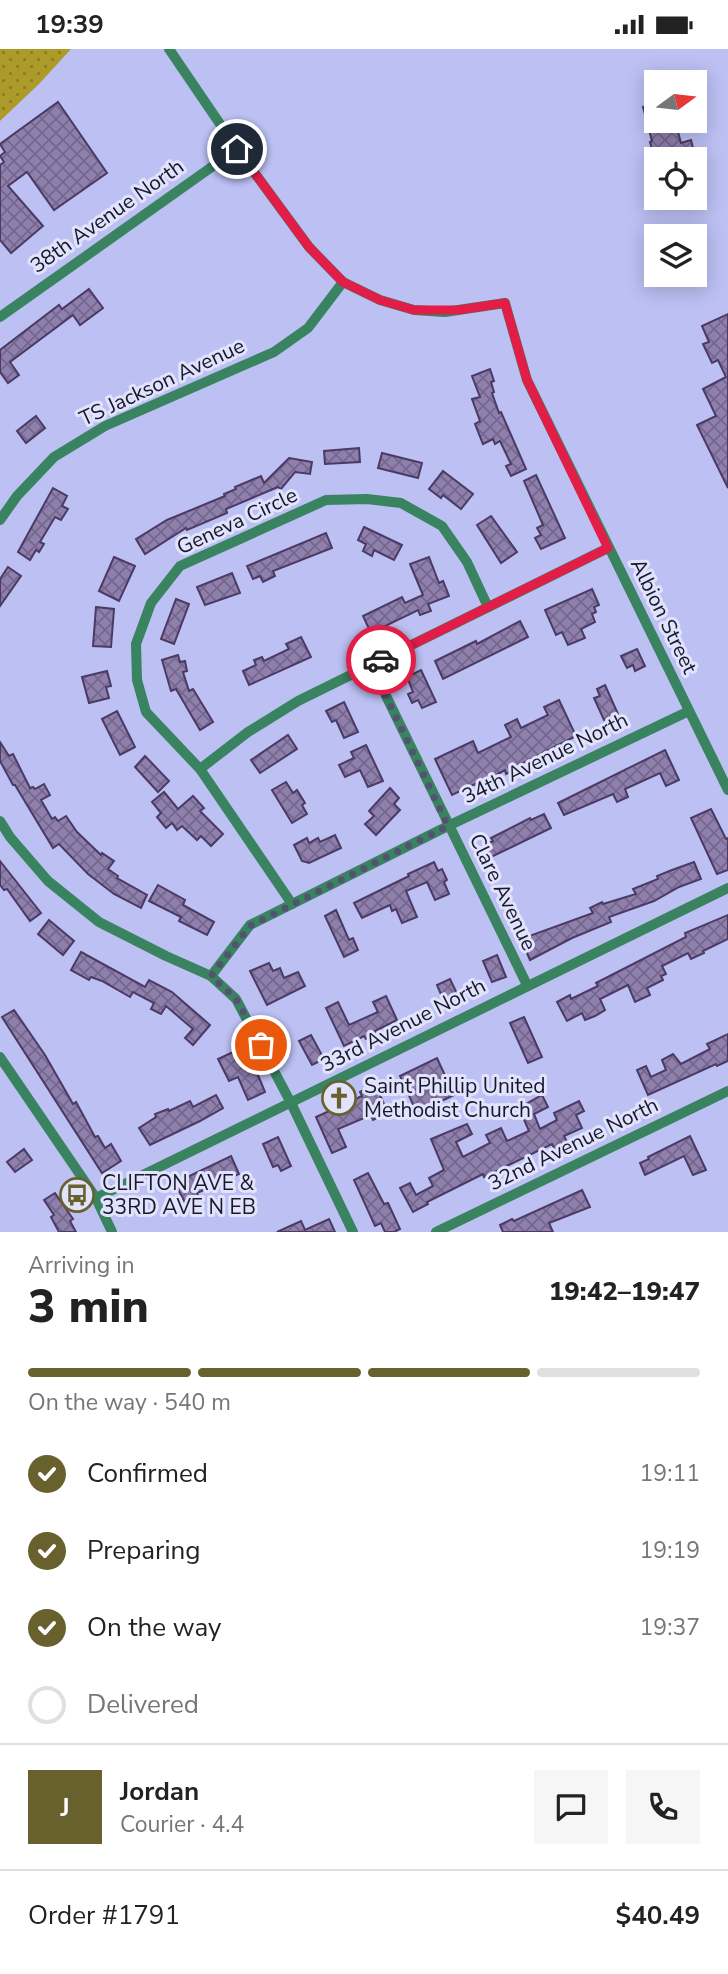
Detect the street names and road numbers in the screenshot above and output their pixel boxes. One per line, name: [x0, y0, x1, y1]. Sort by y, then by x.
street label: 38th Avenue North: [25, 153, 189, 279]
street label: TS Jackson Avenue: [75, 331, 249, 433]
street label: Geneva Circle: [172, 481, 302, 561]
street label: Albion Street: [624, 554, 704, 679]
street label: 34th Avenue North: [457, 706, 633, 810]
street label: Clare Avenue: [463, 829, 543, 955]
street label: 33rd Avenue North: [316, 971, 490, 1079]
street label: 32nd Avenue North: [483, 1091, 663, 1197]

